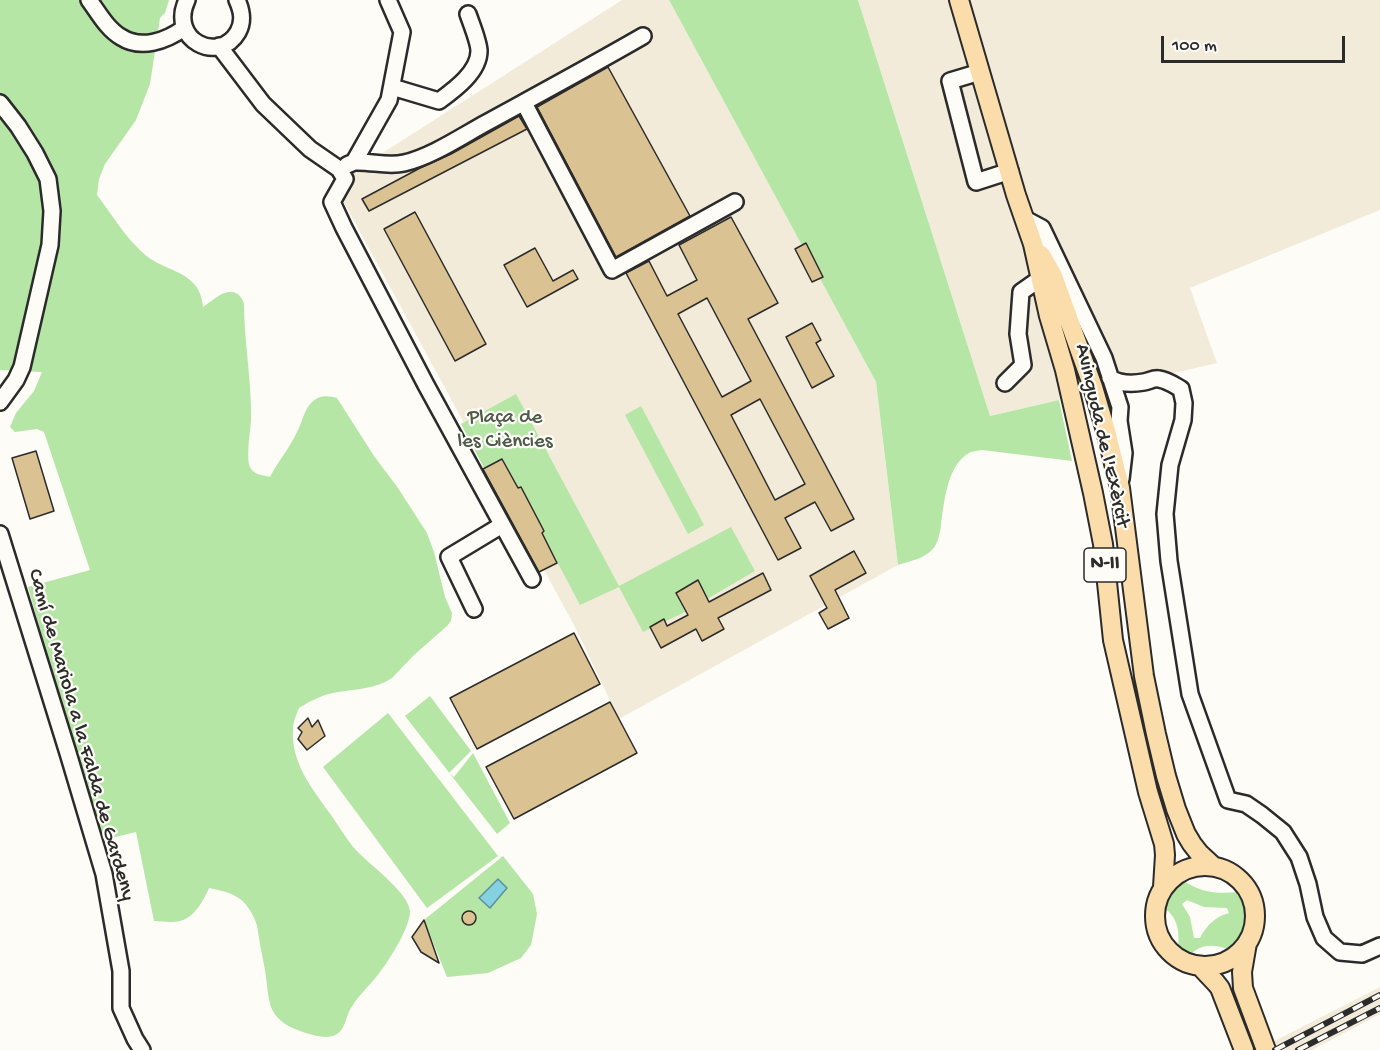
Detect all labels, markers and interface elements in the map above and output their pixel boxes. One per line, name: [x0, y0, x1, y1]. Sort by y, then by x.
scale bar: [1164, 24, 1348, 62]
text: 100 m: [1172, 36, 1217, 57]
street label: Avinguda de l'Exèrcit: [1068, 342, 1134, 530]
park label: Plaça de les Ciències: [457, 406, 553, 456]
road number: N-II: [1084, 548, 1126, 582]
street label: Camí de Mariola a la Falda de Gardeny: [21, 566, 139, 904]

